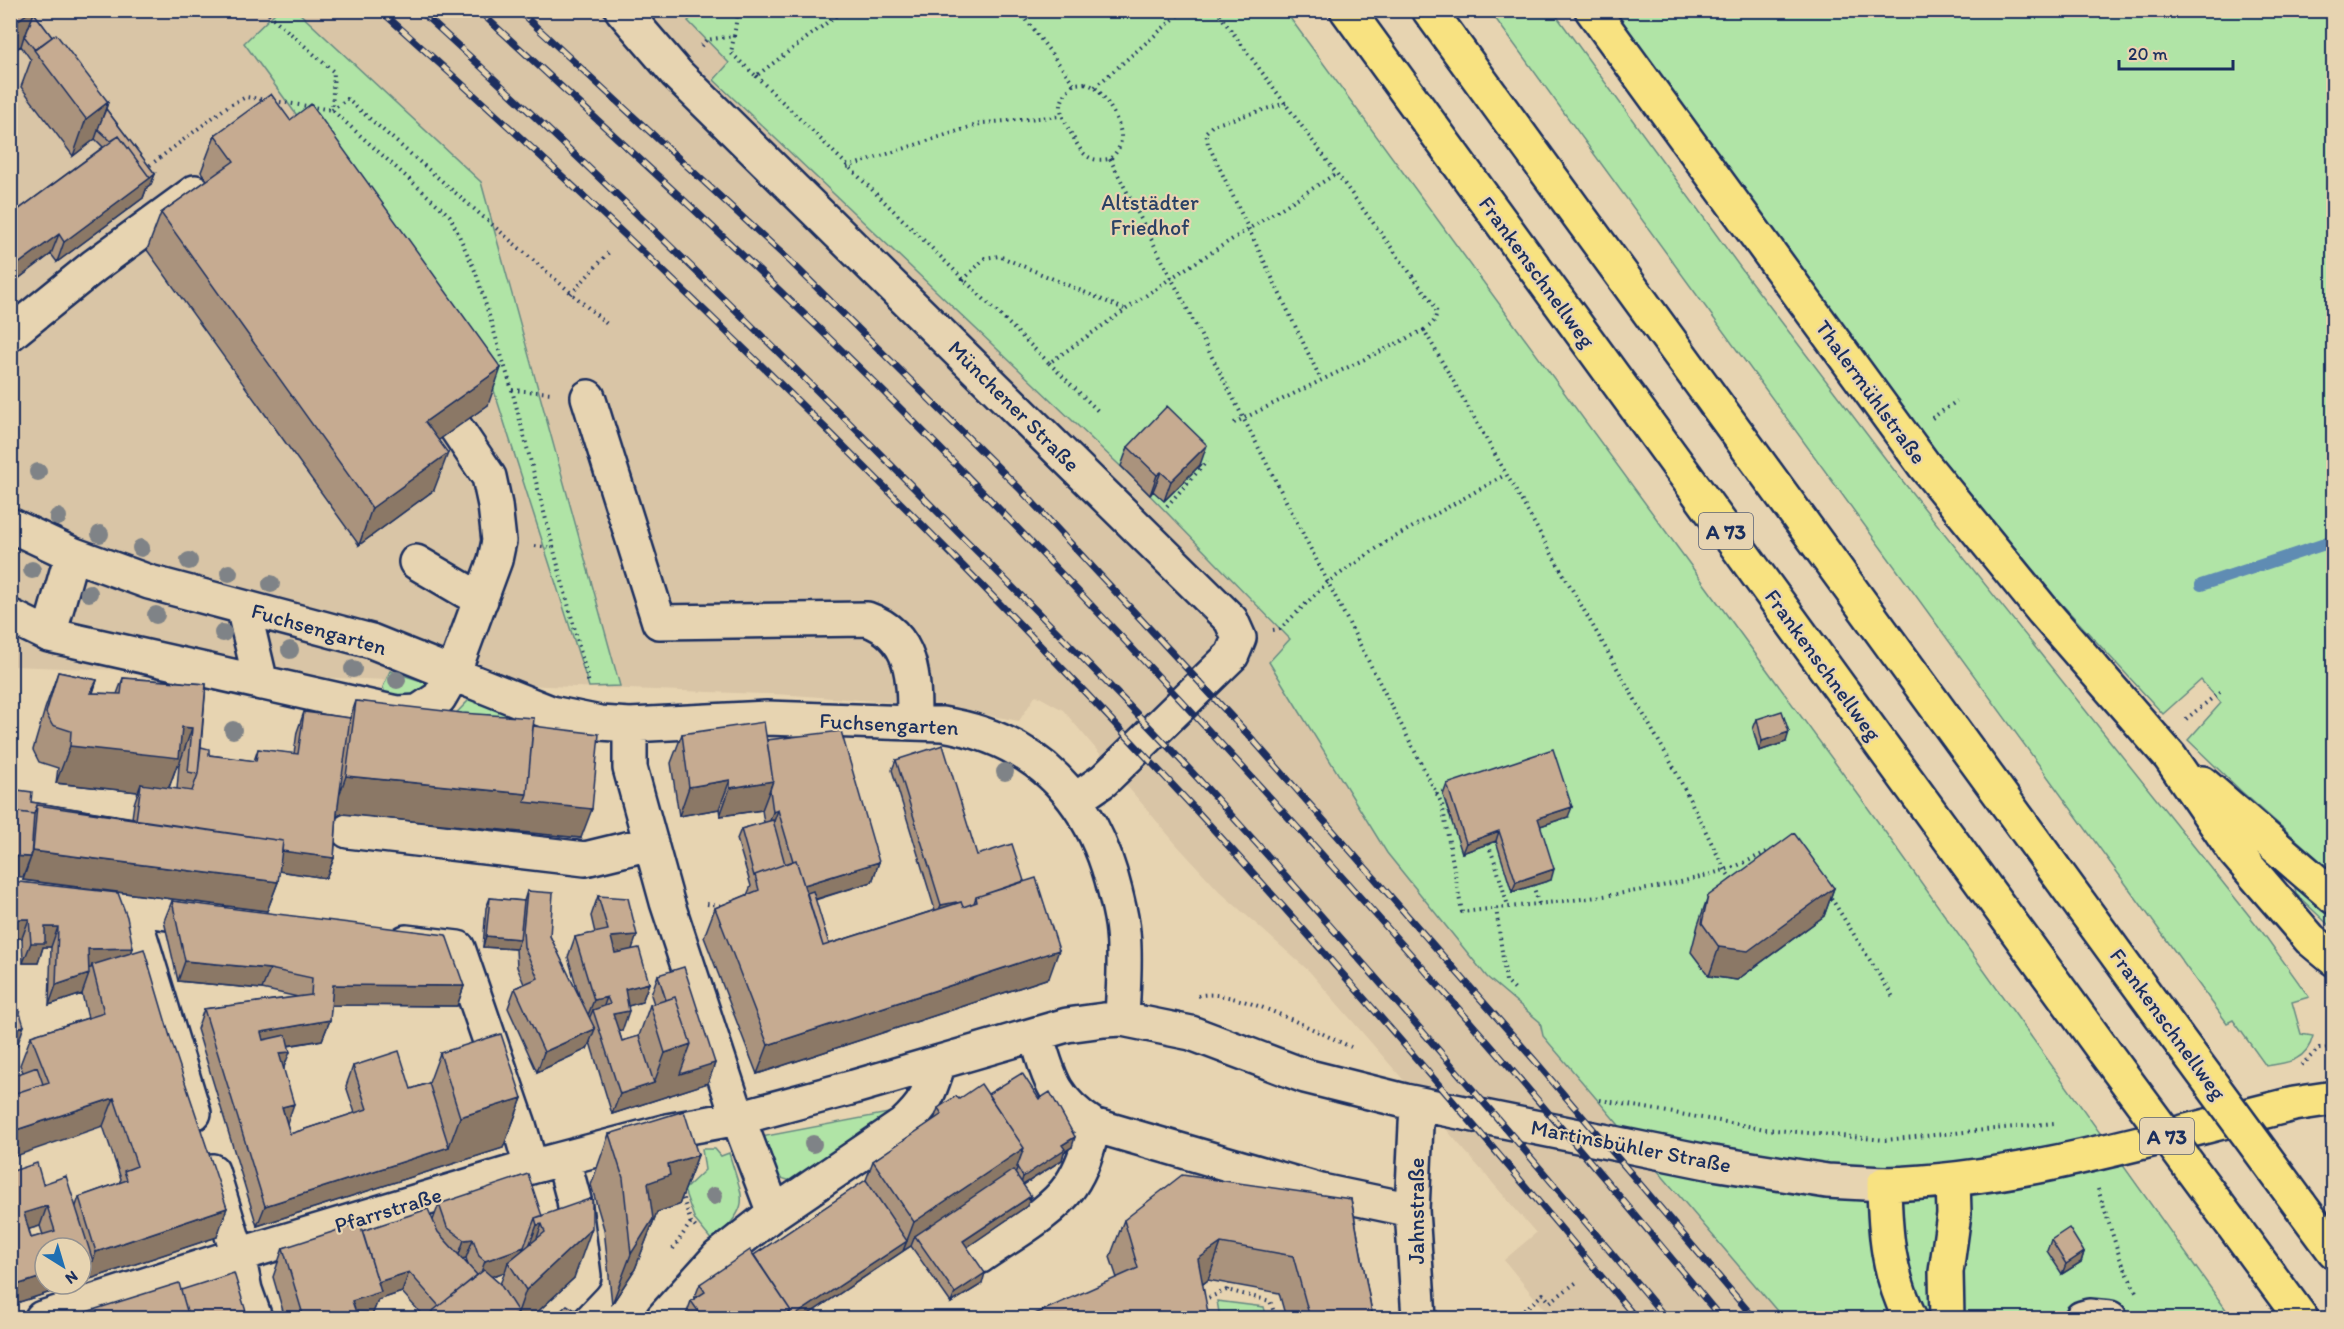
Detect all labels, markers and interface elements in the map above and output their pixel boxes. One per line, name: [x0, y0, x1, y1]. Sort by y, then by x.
scale bar: [2119, 33, 2233, 71]
text: 20 m: [2128, 43, 2168, 65]
park label: Altstädter Friedhof: [1101, 189, 1199, 241]
street label: Frankenschnellweg: [1473, 191, 1601, 354]
street label: Thalermühlstraße: [1810, 315, 1932, 469]
street label: Münchener Straße: [943, 335, 1085, 477]
road number: A 73: [1699, 513, 1753, 549]
street label: Frankenschnellweg: [1759, 584, 1887, 747]
street label: Fuchsengarten: [248, 597, 390, 661]
street label: Fuchsengarten: [819, 707, 960, 741]
street label: Frankenschnellweg: [2104, 943, 2232, 1106]
street label: Martinsbühler Straße: [1529, 1113, 1733, 1179]
road number: A 73: [2140, 1118, 2194, 1154]
street label: Jahnstraße: [1403, 1158, 1430, 1264]
street label: Pfarrstraße: [331, 1181, 445, 1239]
north arrow: [33, 1236, 93, 1296]
text: N: [62, 1267, 82, 1288]

